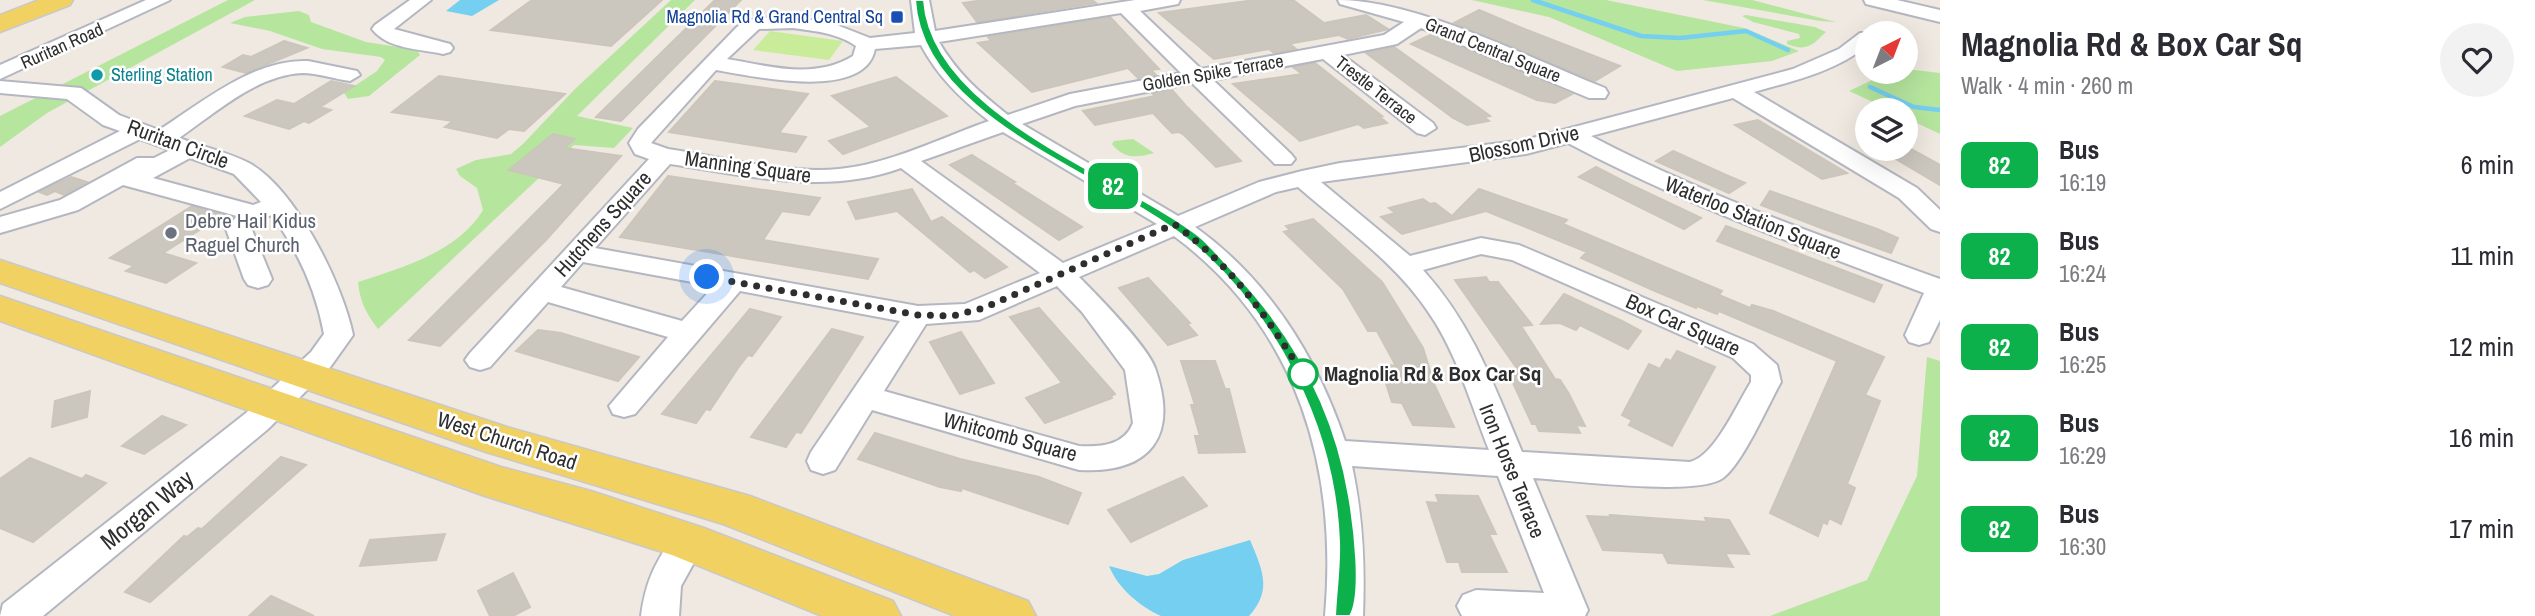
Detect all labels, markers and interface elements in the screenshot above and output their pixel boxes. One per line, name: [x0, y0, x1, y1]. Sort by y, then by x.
place label: Magnolia Rd & Grand Central Sq: [666, 4, 883, 29]
marker: Magnolia Rd & Grand Central Sq: [889, 9, 905, 25]
street label: Grand Central Square: [1422, 11, 1565, 88]
street label: Ruritan Road: [17, 16, 107, 75]
north arrow: [1855, 21, 1918, 84]
map controls: [1855, 21, 1918, 161]
text: Magnolia Rd & Box Car Sq: [1961, 22, 2302, 66]
button: heart: [2440, 23, 2514, 97]
street label: Golden Spike Terrace: [1141, 48, 1285, 97]
street label: Trestle Terrace: [1330, 50, 1422, 130]
place label: Sterling Station: [111, 62, 213, 87]
marker: Sterling Station: [89, 67, 105, 83]
text: Walk · 4 min · 260 m: [1961, 70, 2133, 101]
button: layers: [1855, 98, 1918, 161]
street label: Ruritan Circle: [123, 112, 233, 175]
street label: Blossom Drive: [1466, 118, 1582, 169]
text: Bus: [2059, 132, 2099, 167]
street label: Manning Square: [683, 143, 813, 190]
text: 6 min: [2461, 147, 2514, 182]
text: 82: [1989, 149, 2010, 181]
line badge: 82: [1082, 163, 1144, 209]
street label: Hutchens Square: [547, 165, 658, 283]
text: 16:19: [2059, 167, 2106, 198]
street label: Waterloo Station Square: [1661, 169, 1846, 266]
text: 82: [1102, 170, 1124, 202]
place label: Debre Hail Kidus Raguel Church: [185, 206, 316, 259]
text: Bus: [2059, 223, 2099, 258]
marker: Debre Hail Kidus Raguel Church: [163, 225, 179, 241]
text: 11 min: [2450, 238, 2514, 273]
text: 82: [1989, 240, 2010, 272]
text: 16:24: [2059, 258, 2106, 289]
your location: [689, 259, 724, 294]
street label: Box Car Square: [1621, 286, 1745, 363]
text: Bus: [2059, 314, 2099, 349]
text: 12 min: [2449, 329, 2514, 364]
text: 82: [1989, 331, 2010, 363]
text: 16:25: [2059, 349, 2106, 380]
marker: Magnolia Rd & Box Car Sq: [1288, 359, 1318, 389]
place label: Magnolia Rd & Box Car Sq: [1324, 359, 1541, 388]
street label: Iron Horse Terrace: [1472, 399, 1553, 542]
street label: West Church Road: [434, 404, 581, 477]
street label: Whitcomb Square: [940, 405, 1080, 468]
text: Bus: [2059, 405, 2099, 440]
text: 16 min: [2449, 420, 2514, 455]
text: 82: [1989, 422, 2010, 454]
text: 16:29: [2059, 440, 2106, 471]
street label: Morgan Way: [93, 462, 200, 557]
text: Bus: [2059, 496, 2099, 531]
text: 17 min: [2449, 511, 2514, 546]
text: 82: [1989, 513, 2010, 545]
text: 16:30: [2059, 531, 2106, 562]

